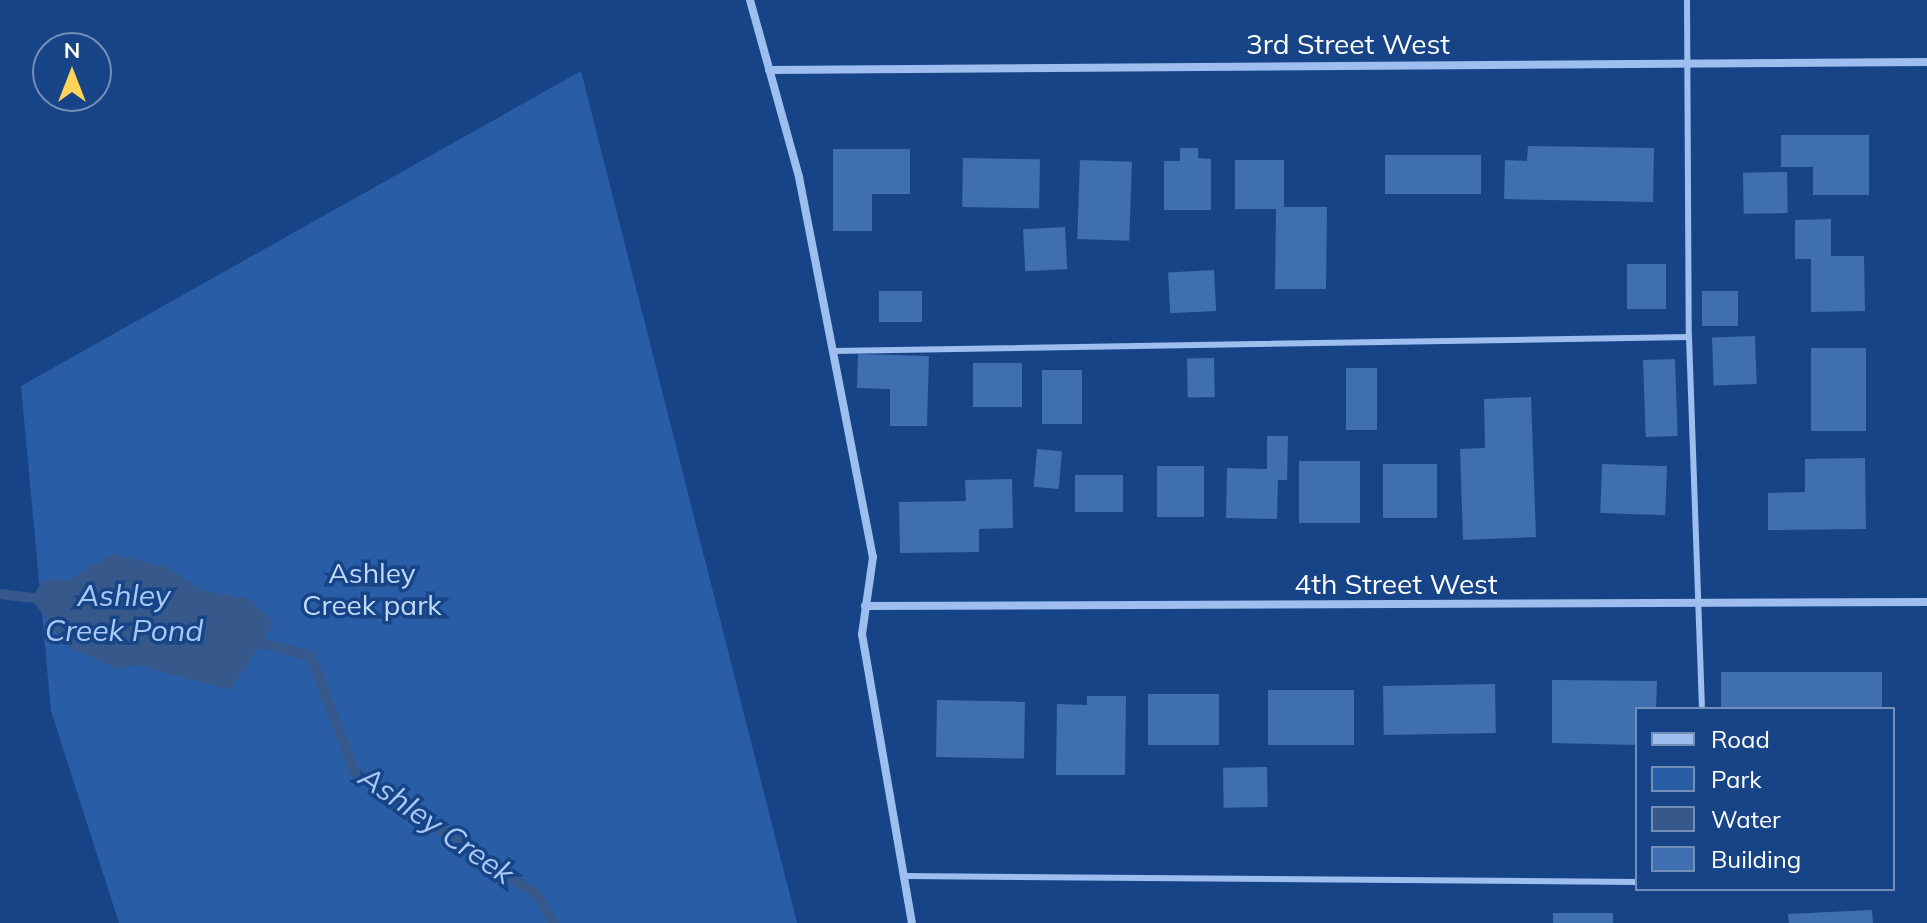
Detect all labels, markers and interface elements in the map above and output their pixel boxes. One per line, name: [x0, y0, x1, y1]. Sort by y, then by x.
street label: 3rd Street West: [1246, 27, 1450, 61]
north arrow: [32, 32, 112, 112]
text: N: [64, 36, 80, 64]
park label: Ashley Creek park: [302, 556, 442, 622]
street label: 4th Street West: [1294, 567, 1498, 601]
water label: Ashley Creek Pond: [45, 577, 203, 648]
legend: [1635, 707, 1895, 891]
text: Road: [1711, 724, 1770, 754]
water label: Ashley Creek: [353, 758, 521, 892]
text: Park: [1711, 764, 1762, 794]
text: Water: [1711, 804, 1781, 834]
text: Building: [1711, 844, 1801, 874]

